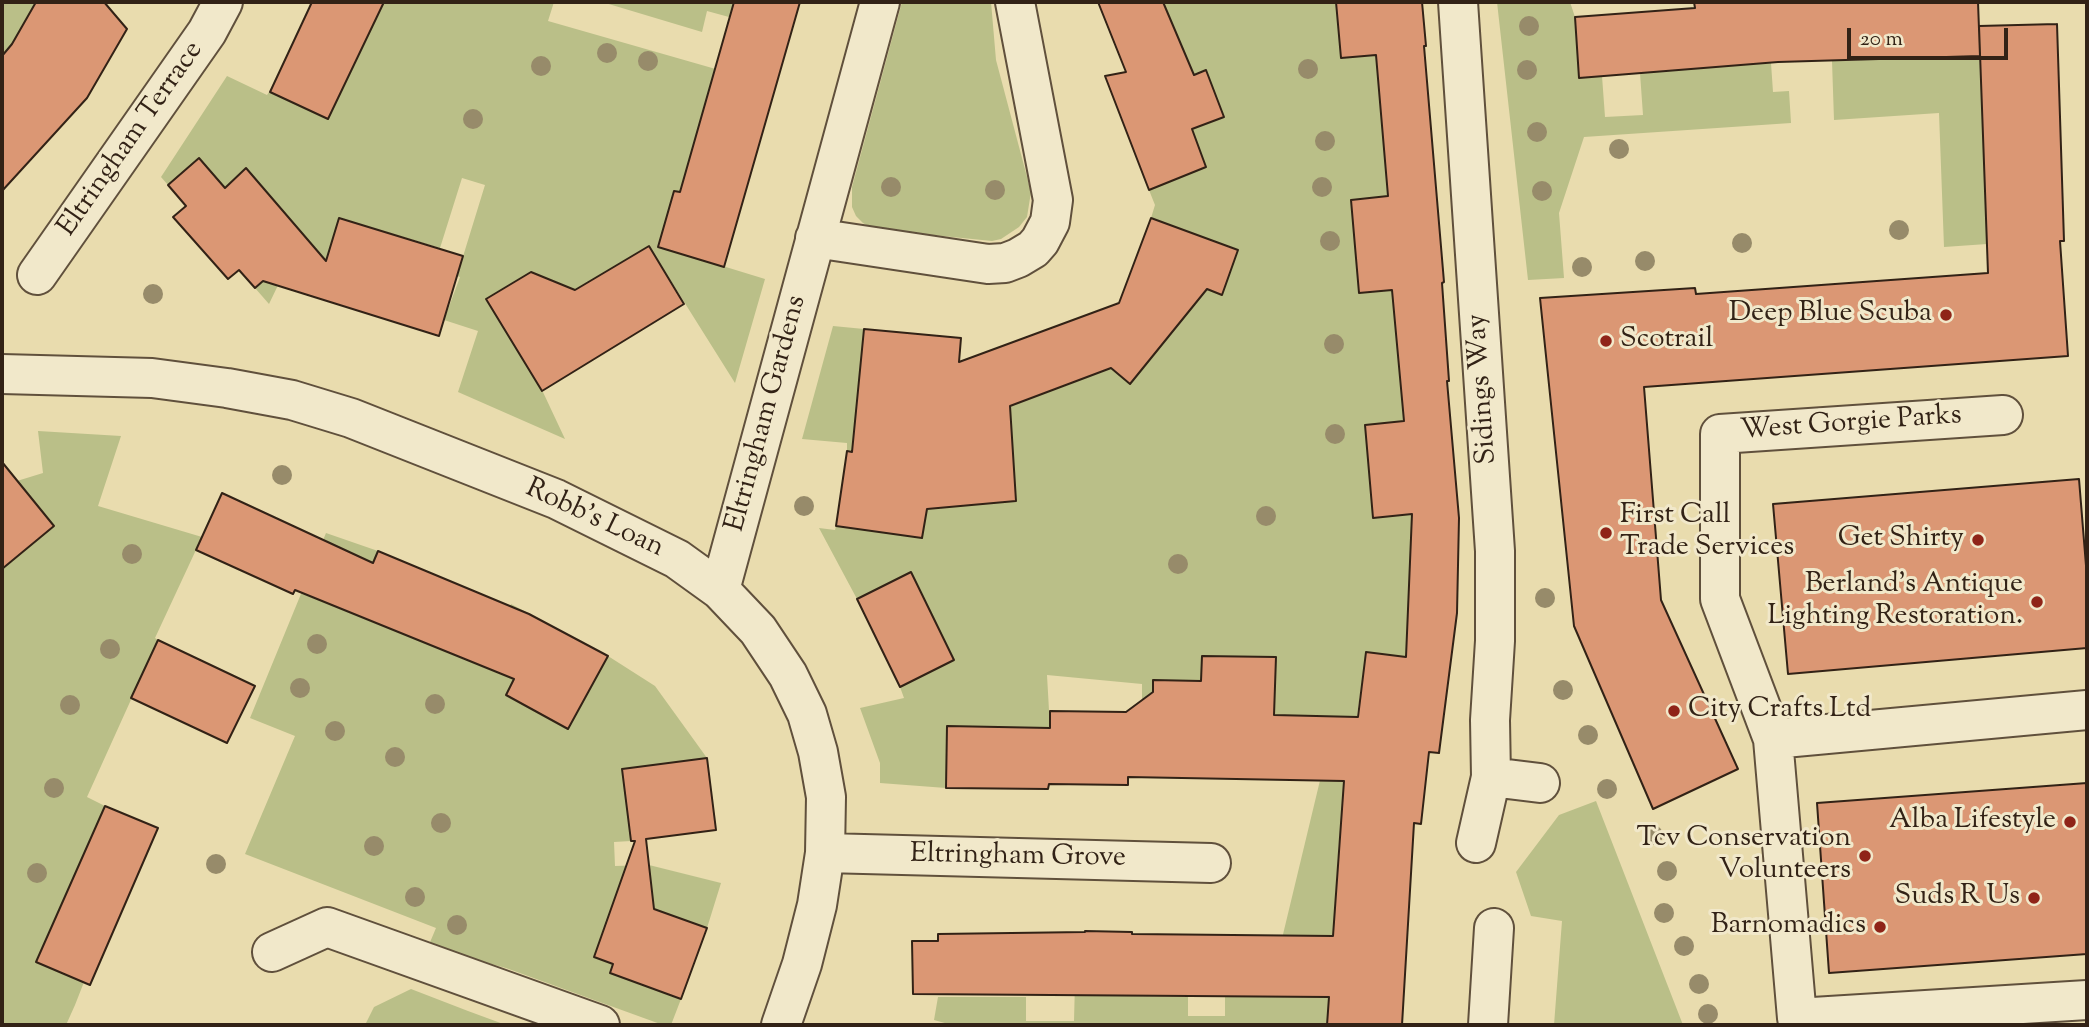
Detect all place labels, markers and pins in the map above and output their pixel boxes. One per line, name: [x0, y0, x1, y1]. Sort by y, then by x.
place label: Deep Blue Scuba: [1729, 298, 1932, 332]
marker: Deep Blue Scuba: [1938, 307, 1954, 323]
place label: Scotrail: [1620, 324, 1713, 358]
marker: Scotrail: [1598, 333, 1614, 349]
place label: First Call Trade Services: [1620, 500, 1794, 566]
place label: Get Shirty: [1838, 523, 1964, 557]
marker: First Call Trade Services: [1598, 525, 1614, 541]
marker: Get Shirty: [1970, 532, 1986, 548]
place label: Berland's Antique Lighting Restoration.: [1767, 569, 2023, 635]
marker: Berland's Antique Lighting Restoration.: [2029, 594, 2045, 610]
place label: City Crafts Ltd: [1688, 694, 1871, 728]
marker: City Crafts Ltd: [1666, 703, 1682, 719]
place label: Alba Lifestyle: [1889, 805, 2056, 839]
marker: Alba Lifestyle: [2062, 814, 2078, 830]
place label: Tcv Conservation Volunteers: [1637, 823, 1851, 889]
marker: Tcv Conservation Volunteers: [1857, 848, 1873, 864]
place label: Suds R Us: [1895, 881, 2020, 915]
marker: Suds R Us: [2026, 890, 2042, 906]
place label: Barnomadics: [1711, 910, 1866, 944]
marker: Barnomadics: [1872, 919, 1888, 935]

